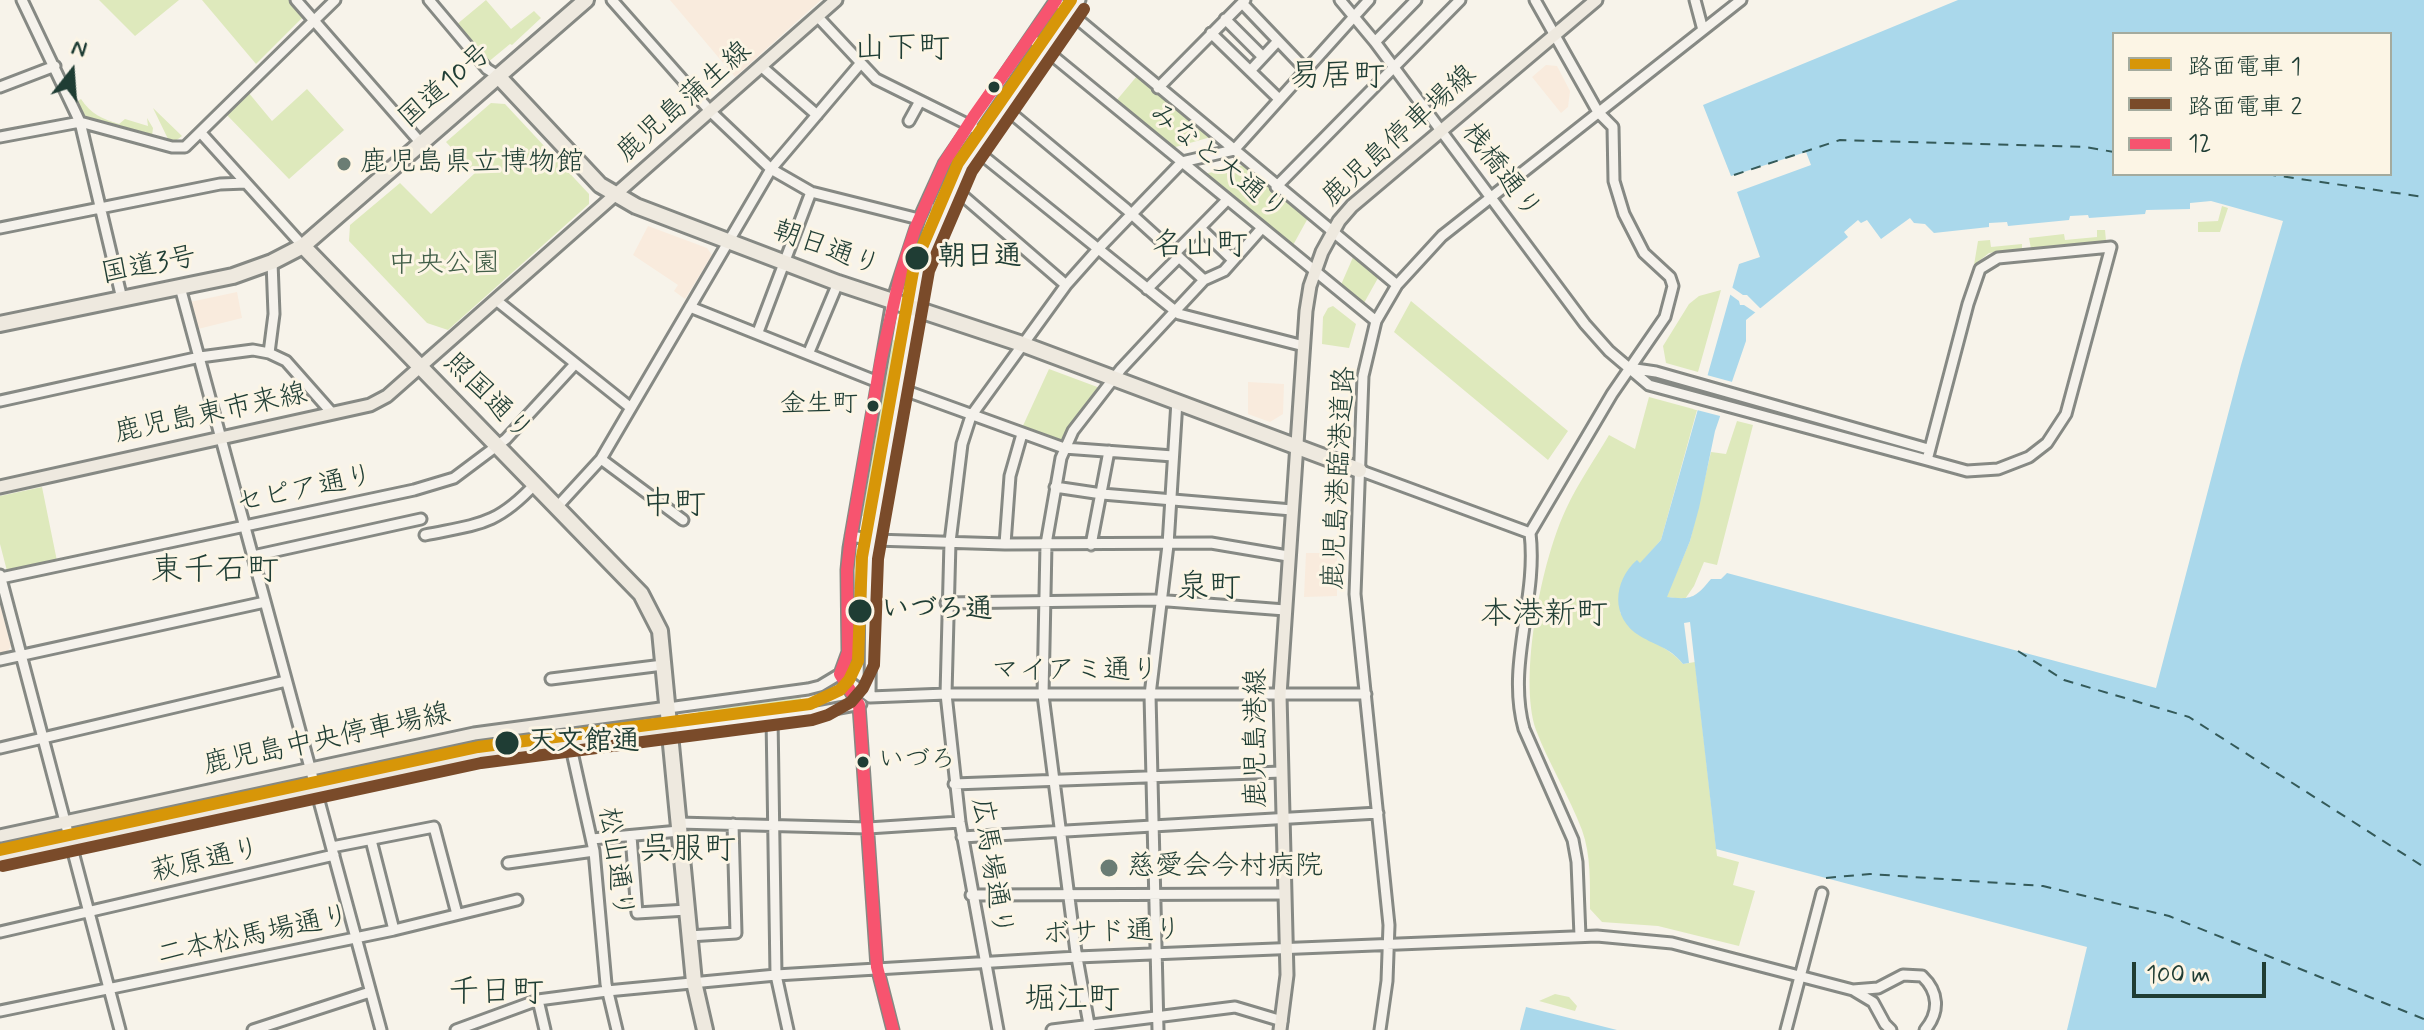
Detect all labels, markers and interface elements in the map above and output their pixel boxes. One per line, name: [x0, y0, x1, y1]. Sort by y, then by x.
district label: 山下町: [854, 31, 950, 69]
north arrow: [32, 32, 112, 112]
legend: [2112, 32, 2392, 176]
text: N: [68, 34, 90, 65]
street label: 鹿児島蒲生線: [611, 35, 759, 171]
street label: 国道10号: [393, 37, 499, 137]
text: 路面電車 1: [2188, 52, 2301, 83]
district label: 易居町: [1289, 59, 1385, 97]
street label: 鹿児島停車場線: [1316, 59, 1484, 215]
unlabelled marker: [986, 79, 1002, 95]
text: 路面電車 2: [2188, 92, 2302, 123]
street label: みなと大通り: [1141, 97, 1293, 229]
street label: 桟橋通り: [1453, 117, 1547, 227]
text: 12: [2188, 129, 2211, 160]
place label: 鹿児島県立博物館: [360, 147, 584, 181]
marker: 鹿児島県立博物館: [335, 155, 353, 173]
street label: 朝日通り: [768, 215, 884, 285]
district label: 名山町: [1152, 228, 1248, 266]
street label: 国道3号: [98, 241, 200, 293]
place label: 朝日通: [938, 241, 1022, 275]
marker: 朝日通: [903, 244, 931, 272]
park label: 中央公園: [388, 248, 500, 282]
street label: 照国通り: [436, 347, 538, 449]
street label: 鹿児島港臨港道路: [1318, 365, 1364, 591]
street label: 鹿児島東市来線: [112, 378, 310, 452]
place label: 金生町: [780, 390, 858, 422]
marker: 金生町: [865, 398, 881, 414]
street label: セピア通り: [233, 460, 377, 522]
district label: 中町: [642, 487, 706, 525]
district label: 東千石町: [151, 553, 279, 591]
district label: 泉町: [1177, 570, 1241, 608]
place label: いづろ通: [881, 594, 993, 628]
marker: いづろ通: [846, 597, 874, 625]
district label: 本港新町: [1480, 597, 1608, 635]
street label: マイアミ通り: [991, 655, 1159, 689]
street label: 鹿児島港線: [1241, 668, 1275, 808]
street label: 鹿児島中央停車場線: [200, 698, 454, 784]
place label: 天文館通: [528, 726, 640, 760]
marker: 天文館通: [493, 729, 521, 757]
place label: いづろ: [878, 746, 956, 778]
marker: いづろ: [855, 754, 871, 770]
street label: 広馬場通り: [962, 795, 1018, 939]
street label: 松山通り: [590, 805, 638, 921]
district label: 呉服町: [640, 832, 736, 870]
street label: 萩原通り: [148, 833, 264, 891]
place label: 慈愛会今村病院: [1127, 851, 1323, 885]
marker: 慈愛会今村病院: [1098, 857, 1120, 879]
street label: 二本松馬場通り: [155, 900, 353, 974]
street label: ボサド通り: [1041, 915, 1183, 953]
scale bar: [2136, 946, 2270, 996]
text: 100 m: [2146, 960, 2210, 991]
district label: 千日町: [448, 975, 544, 1013]
district label: 堀江町: [1024, 982, 1120, 1020]

